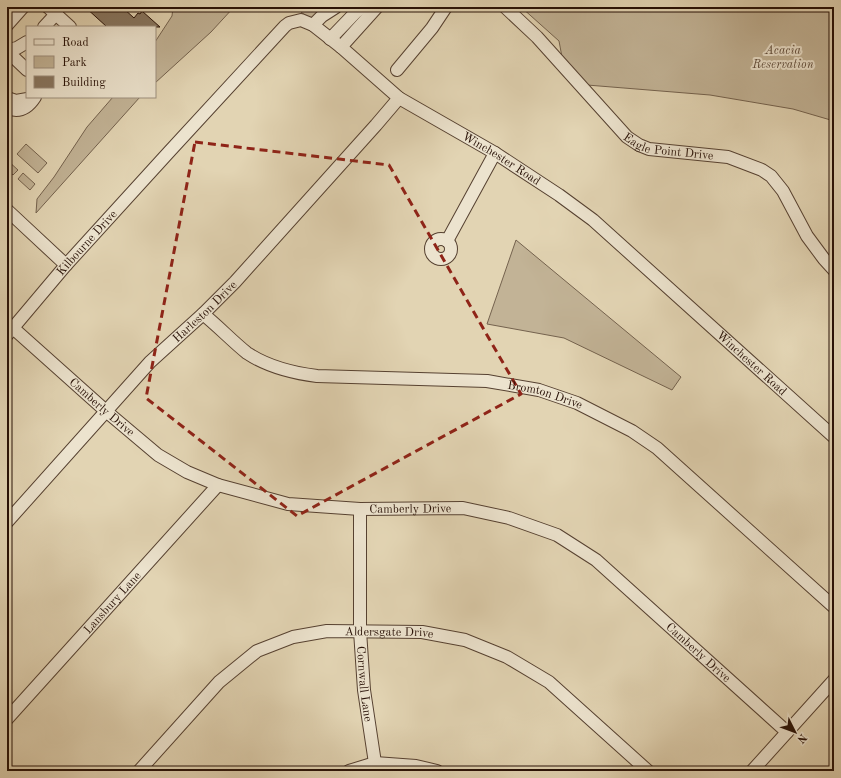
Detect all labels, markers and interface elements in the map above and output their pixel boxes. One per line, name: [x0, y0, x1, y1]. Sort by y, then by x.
legend: [26, 26, 156, 98]
text: Road: [62, 37, 89, 49]
park label: Acacia Reservation: [751, 45, 814, 71]
text: Park: [62, 57, 87, 69]
text: Building: [62, 77, 106, 89]
street label: Winchester Road: [460, 131, 542, 188]
street label: Eagle Point Drive: [621, 131, 714, 163]
street label: Kilbourne Drive: [55, 208, 120, 278]
street label: Harleston Drive: [171, 279, 240, 345]
street label: Winchester Road: [714, 329, 788, 398]
street label: Camberly Drive: [66, 376, 137, 440]
street label: Bromton Drive: [507, 380, 585, 412]
street label: Camberly Drive: [369, 503, 452, 516]
street label: Lansbury Lane: [82, 569, 144, 636]
street label: Camberly Drive: [663, 621, 733, 685]
street label: Aldersgate Drive: [345, 626, 435, 641]
street label: Cornwall Lane: [354, 646, 374, 723]
north arrow: [775, 712, 815, 752]
text: N: [794, 731, 808, 745]

